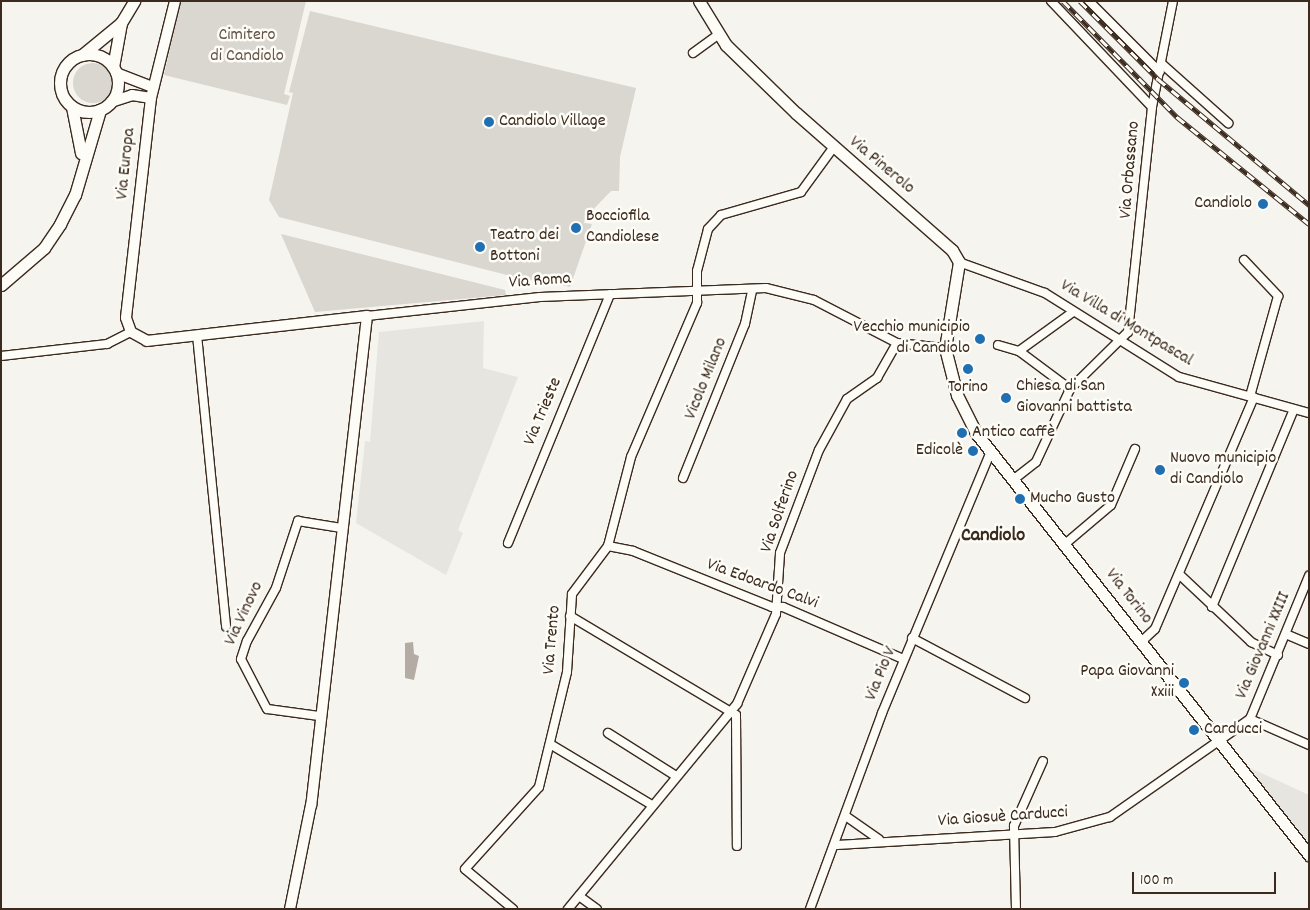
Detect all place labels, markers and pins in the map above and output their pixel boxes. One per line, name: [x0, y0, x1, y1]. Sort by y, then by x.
place label: Candiolo Village: [499, 111, 606, 133]
marker: Candiolo Village: [483, 116, 495, 128]
place label: Candiolo: [1194, 193, 1252, 215]
marker: Candiolo: [1256, 197, 1270, 211]
place label: Bocciofila Candiolese: [586, 207, 659, 250]
marker: Bocciofila Candiolese: [570, 222, 582, 234]
place label: Teatro dei Bottoni: [490, 226, 559, 268]
marker: Teatro dei Bottoni: [474, 241, 486, 253]
place label: Vecchio municipio di Candiolo: [853, 318, 970, 360]
marker: Vecchio municipio di Candiolo: [974, 333, 986, 345]
marker: Torino: [962, 363, 974, 375]
place label: Torino: [948, 377, 988, 399]
place label: Chiesa di San Giovanni battista: [1016, 377, 1132, 419]
marker: Chiesa di San Giovanni battista: [1000, 392, 1012, 404]
place label: Antico caffè: [972, 422, 1055, 444]
marker: Antico caffè: [956, 427, 968, 439]
place label: Edicolè: [916, 440, 963, 462]
marker: Edicolè: [967, 445, 979, 457]
place label: Nuovo municipio di Candiolo: [1170, 449, 1276, 492]
marker: Nuovo municipio di Candiolo: [1154, 464, 1166, 476]
place label: Mucho Gusto: [1030, 488, 1115, 510]
marker: Mucho Gusto: [1014, 493, 1026, 505]
place label: Papa Giovanni Xxiii: [1080, 662, 1174, 704]
marker: Papa Giovanni Xxiii: [1178, 677, 1190, 689]
place label: Carducci: [1204, 719, 1262, 741]
marker: Carducci: [1188, 724, 1200, 736]

